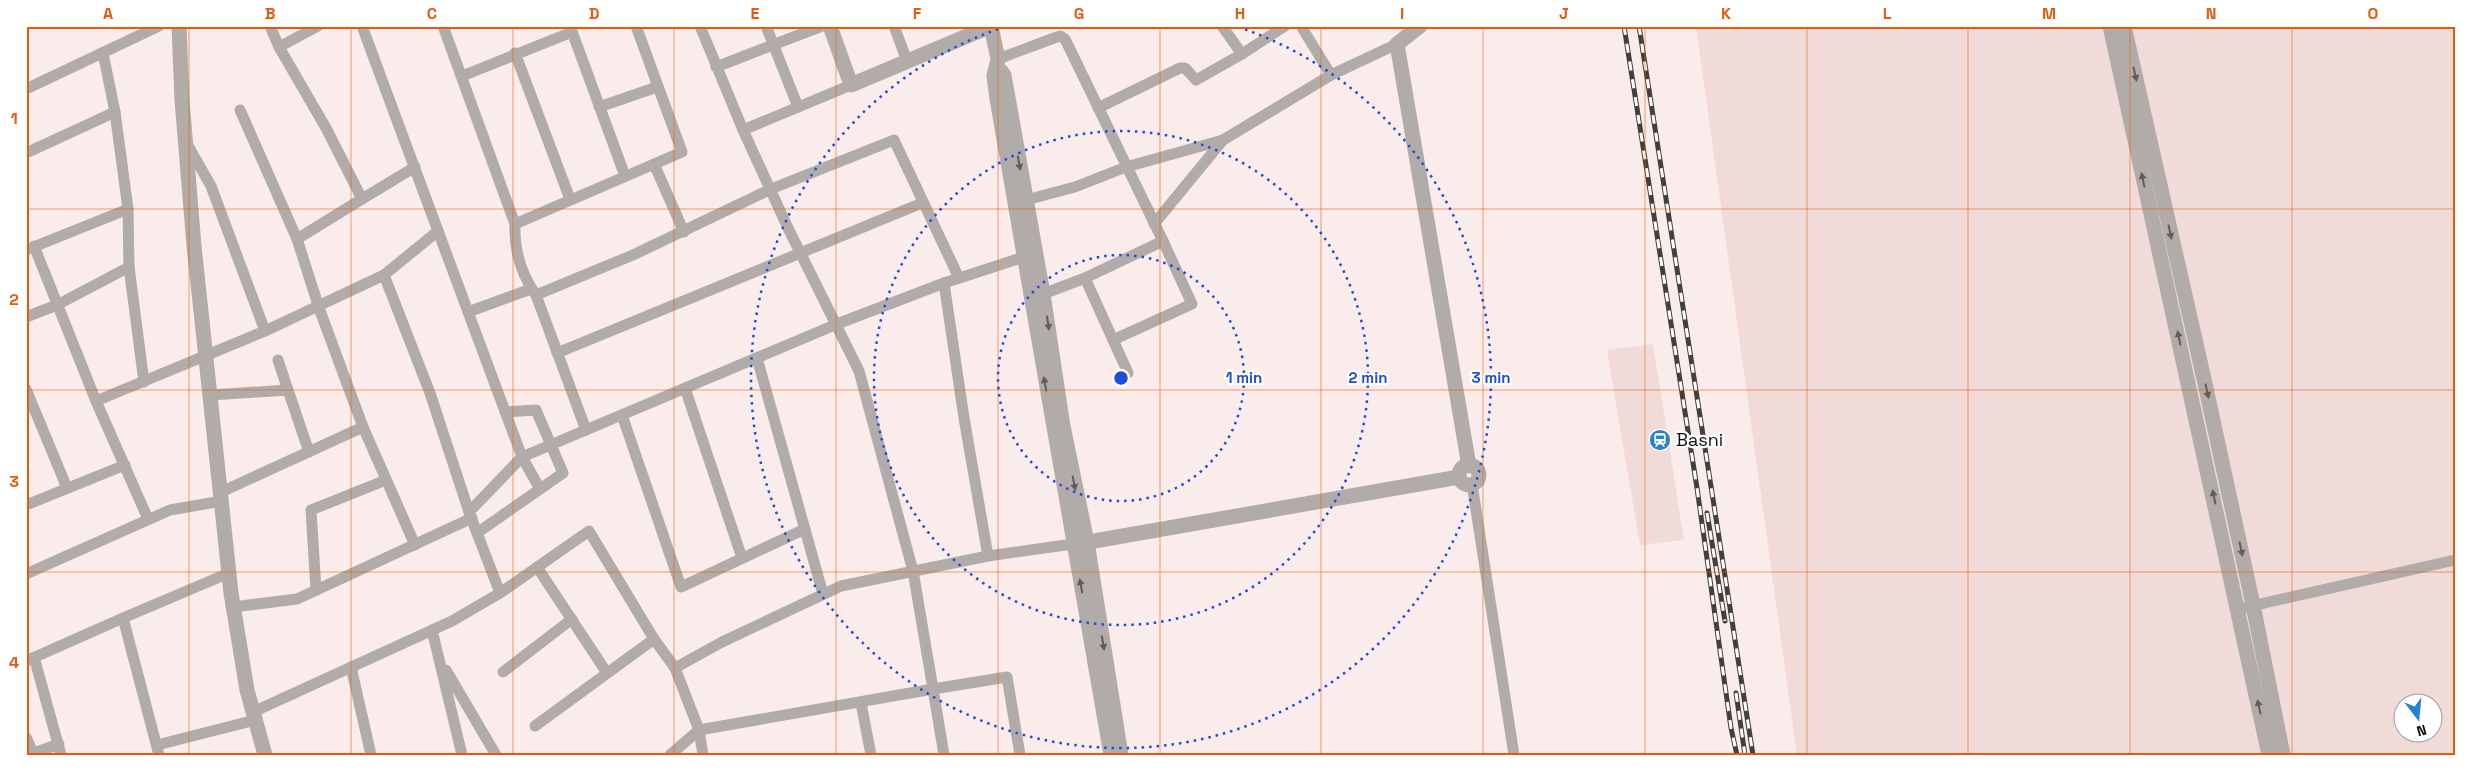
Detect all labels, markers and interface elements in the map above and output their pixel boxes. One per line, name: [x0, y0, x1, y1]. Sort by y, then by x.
text: A: [103, 3, 113, 24]
text: B: [265, 3, 275, 24]
text: C: [427, 3, 437, 24]
text: D: [589, 3, 599, 24]
text: E: [751, 3, 760, 24]
text: F: [913, 3, 922, 24]
text: G: [1074, 3, 1084, 24]
text: H: [1235, 3, 1245, 24]
text: I: [1400, 3, 1404, 24]
text: J: [1559, 3, 1569, 24]
text: K: [1721, 3, 1731, 24]
text: L: [1883, 3, 1892, 24]
text: M: [2042, 3, 2056, 24]
text: N: [2206, 3, 2216, 24]
text: O: [2368, 3, 2379, 24]
one-way arrow: [2131, 66, 2139, 81]
text: 1: [10, 108, 18, 129]
one-way arrow: [1016, 155, 1024, 171]
one-way arrow: [2139, 171, 2147, 187]
one-way arrow: [2166, 225, 2174, 240]
text: 2: [9, 289, 19, 310]
one-way arrow: [1044, 315, 1052, 331]
one-way arrow: [2175, 331, 2183, 346]
text: 1 min: [1226, 368, 1262, 387]
text: 2 min: [1349, 368, 1387, 387]
text: 3 min: [1472, 368, 1510, 387]
centre of rings: [1112, 369, 1130, 387]
one-way arrow: [1041, 375, 1049, 391]
one-way arrow: [2203, 383, 2211, 398]
station icon: Basni: [1648, 428, 1672, 452]
place label: Basni: [1676, 428, 1723, 451]
text: 3: [9, 471, 19, 492]
one-way arrow: [1071, 476, 1079, 492]
one-way arrow: [2210, 489, 2218, 504]
one-way arrow: [2237, 542, 2245, 557]
one-way arrow: [1076, 578, 1084, 594]
one-way arrow: [1100, 635, 1108, 651]
text: 4: [9, 652, 19, 673]
north arrow: [2394, 694, 2444, 744]
one-way arrow: [2254, 699, 2262, 715]
text: N: [2415, 721, 2429, 740]

